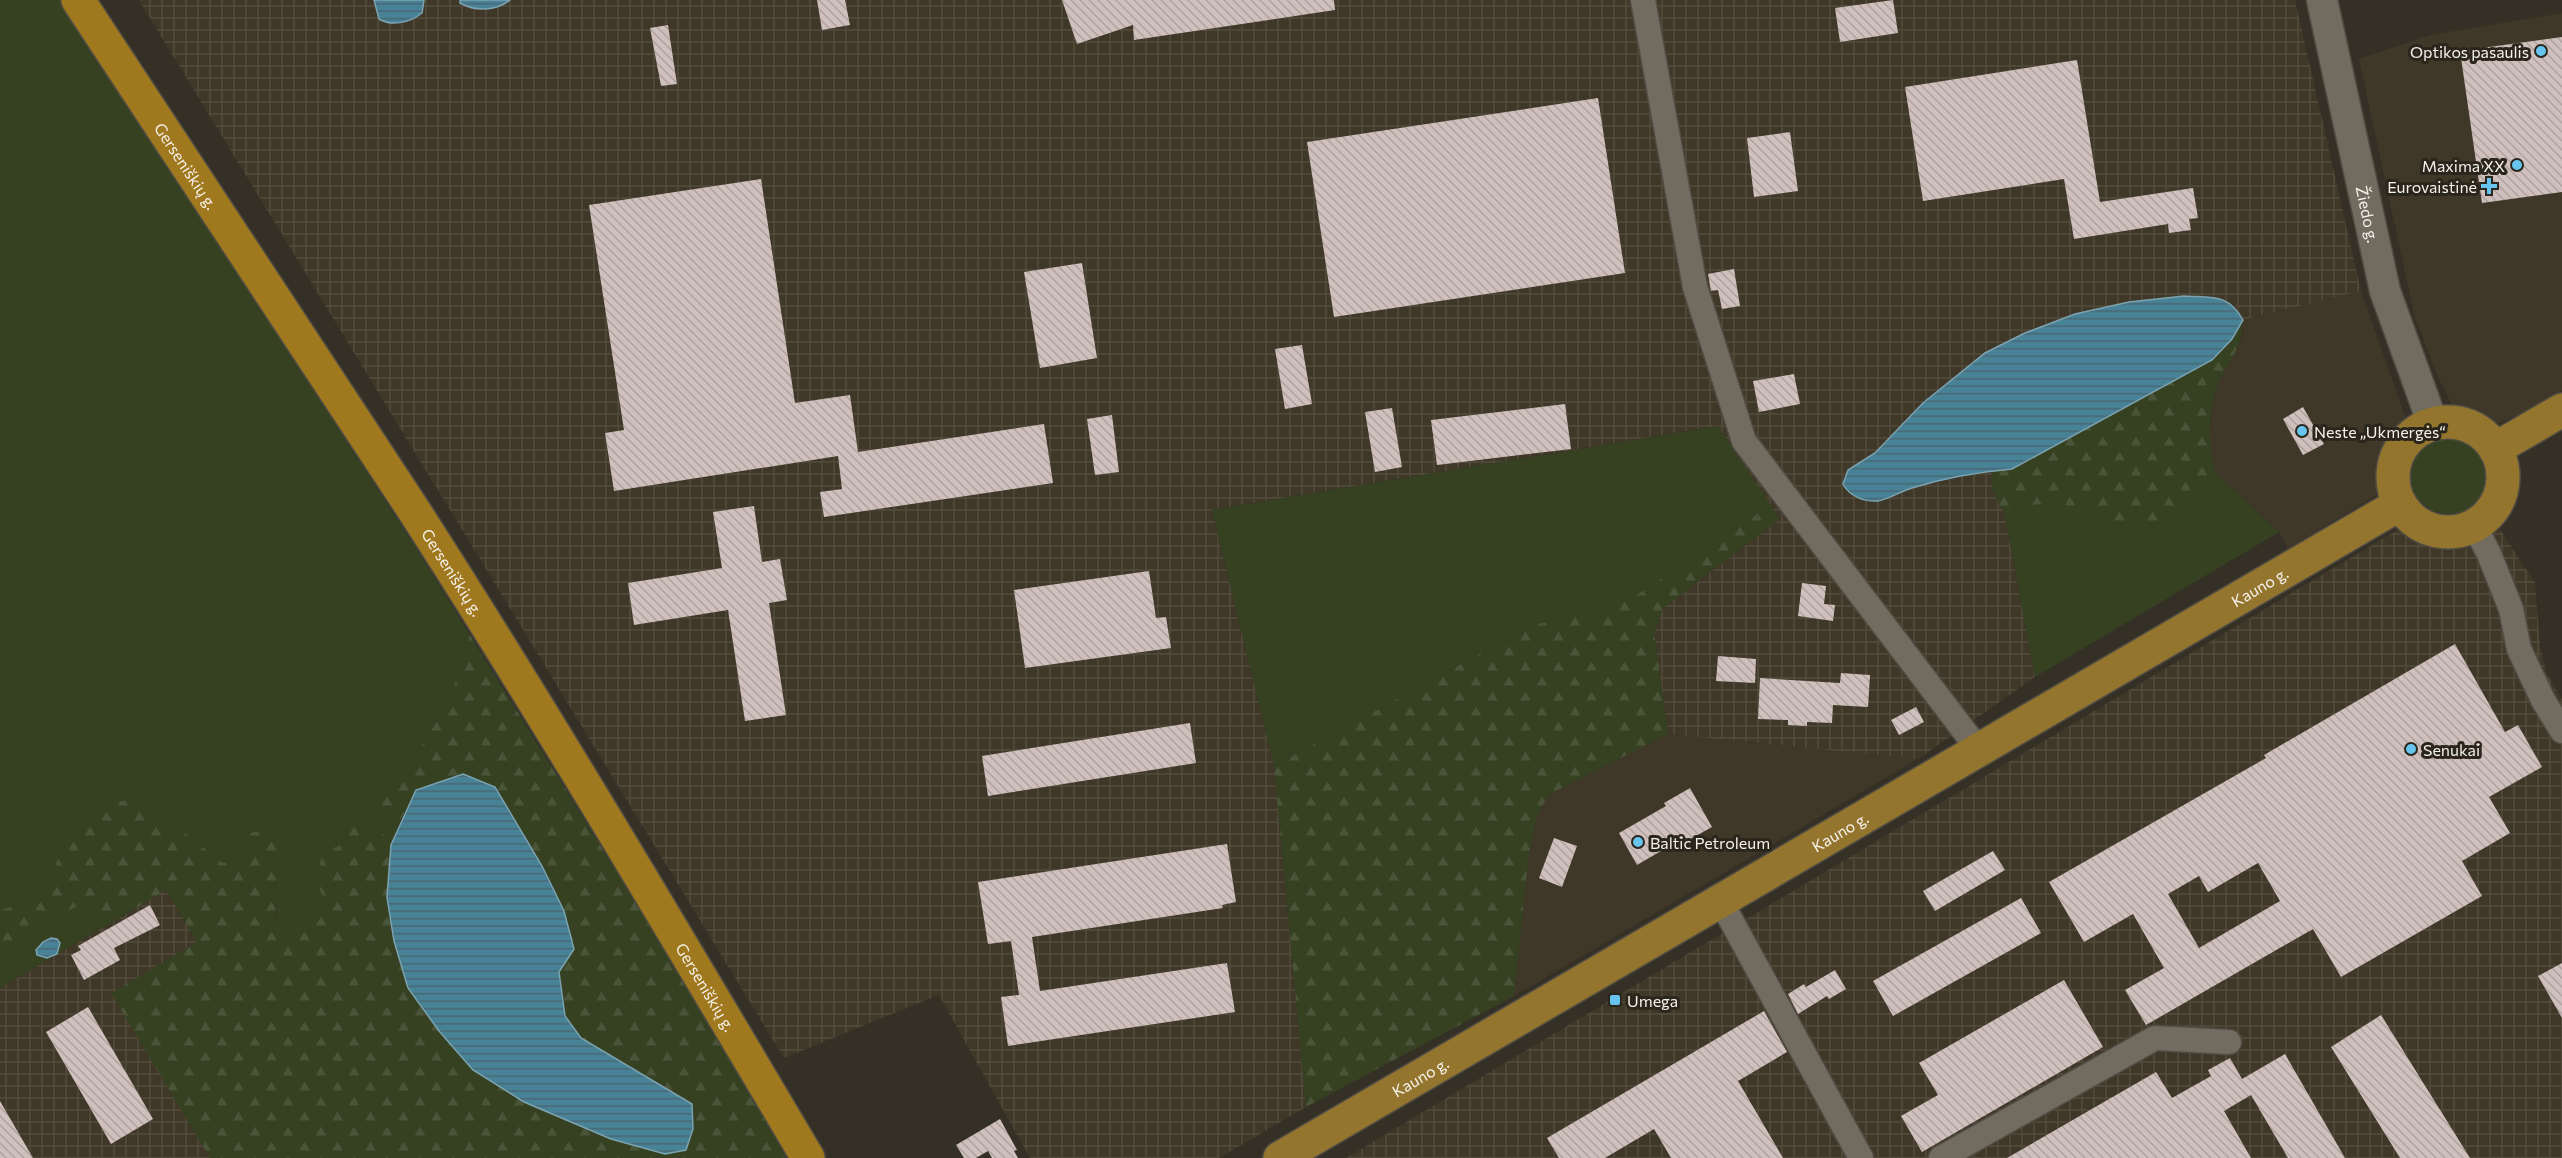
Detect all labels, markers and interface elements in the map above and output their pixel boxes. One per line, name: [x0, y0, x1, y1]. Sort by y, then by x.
place label: Optikos pasaulis: [2410, 42, 2529, 61]
marker: Optikos pasaulis: [2534, 44, 2548, 58]
street label: Gerseniškių g.: [151, 119, 222, 213]
place label: Maxima XX: [2422, 156, 2505, 175]
marker: Maxima XX: [2510, 158, 2524, 172]
place label: Eurovaistinė: [2387, 177, 2477, 196]
marker: Eurovaistinė: [2482, 179, 2496, 193]
street label: Žiedo g.: [2353, 184, 2384, 244]
place label: Neste „Ukmergės“: [2314, 422, 2446, 441]
marker: Neste „Ukmergės“: [2295, 424, 2309, 438]
street label: Gerseniškių g.: [418, 525, 488, 619]
street label: Kauno g.: [2228, 562, 2291, 610]
place label: Senukai: [2423, 740, 2480, 759]
marker: Senukai: [2404, 742, 2418, 756]
street label: Kauno g.: [1808, 807, 1871, 855]
place label: Baltic Petroleum: [1650, 833, 1770, 852]
marker: Baltic Petroleum: [1631, 835, 1645, 849]
street label: Gerseniškių g.: [673, 939, 740, 1035]
place label: Umega: [1627, 991, 1678, 1010]
marker: Umega: [1608, 993, 1622, 1007]
street label: Kauno g.: [1388, 1052, 1452, 1100]

